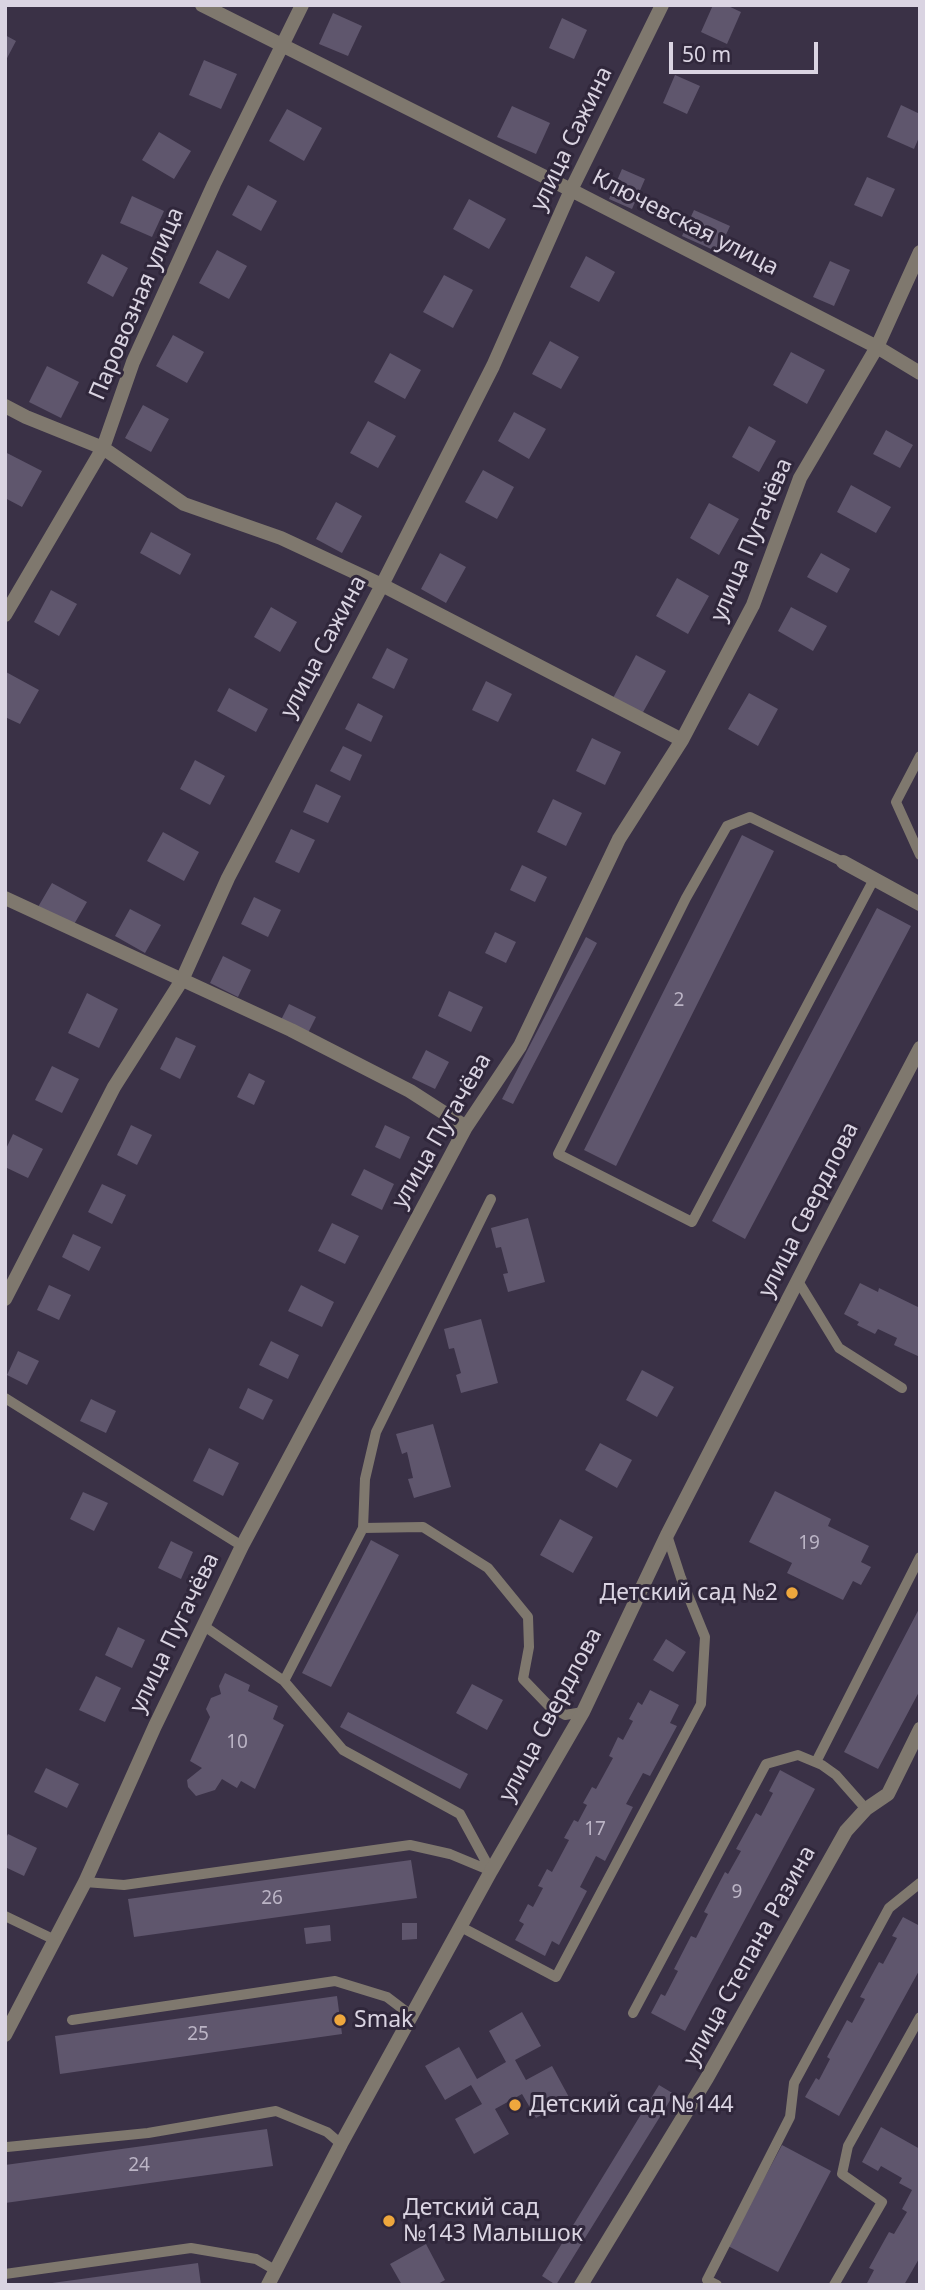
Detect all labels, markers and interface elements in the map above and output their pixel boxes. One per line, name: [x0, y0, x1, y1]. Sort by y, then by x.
scale bar: [673, 28, 822, 72]
text: 50 m: [682, 40, 731, 68]
street label: улица Сажина: [525, 62, 619, 216]
street label: Ключевская улица: [587, 164, 783, 282]
street label: Паровозная улица: [84, 204, 190, 404]
street label: улица Пугачёва: [705, 454, 799, 626]
street label: улица Сажина: [275, 571, 373, 723]
house number: 2: [674, 990, 684, 1012]
street label: улица Пугачёва: [386, 1048, 498, 1214]
street label: улица Свердлова: [753, 1118, 865, 1302]
house number: 19: [798, 1533, 820, 1555]
street label: улица Пугачёва: [124, 1548, 226, 1718]
place label: Детский сад №2: [600, 1579, 778, 1607]
marker: Детский сад №2: [784, 1585, 800, 1601]
street label: улица Свердлова: [494, 1623, 608, 1807]
house number: 10: [226, 1732, 248, 1754]
house number: 17: [584, 1819, 606, 1841]
street label: улица Степана Разина: [678, 1841, 822, 2071]
house number: 9: [732, 1882, 742, 1904]
house number: 26: [261, 1888, 283, 1910]
place label: Smak: [354, 2006, 413, 2034]
marker: Smak: [332, 2012, 348, 2028]
house number: 25: [187, 2024, 209, 2046]
place label: Детский сад №144: [529, 2091, 734, 2119]
marker: Детский сад №144: [507, 2097, 523, 2113]
house number: 24: [128, 2155, 150, 2177]
place label: Детский сад №143 Малышок: [403, 2194, 583, 2248]
marker: Детский сад №143 Малышок: [381, 2213, 397, 2229]

